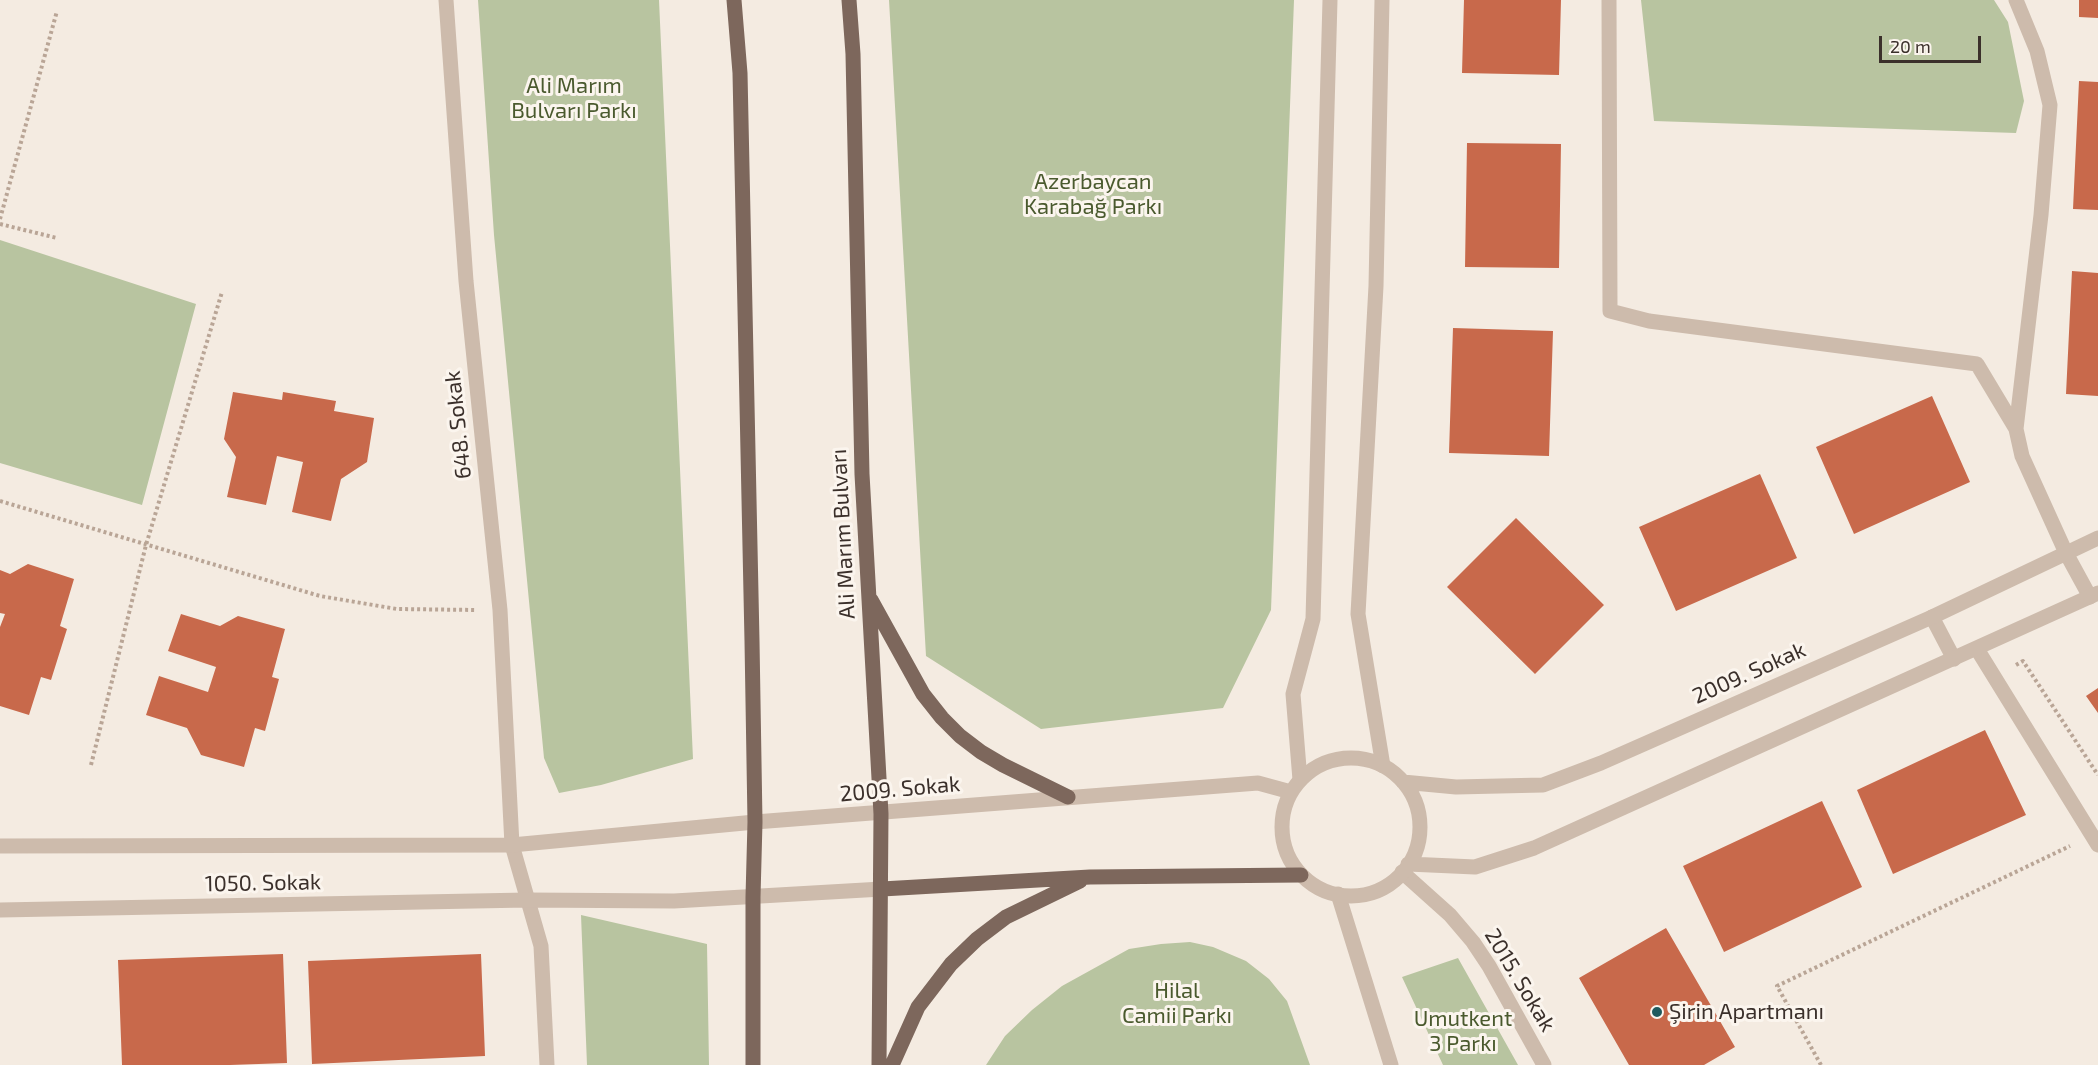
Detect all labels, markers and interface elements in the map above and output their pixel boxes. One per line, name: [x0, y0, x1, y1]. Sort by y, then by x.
scale bar: [1882, 24, 1984, 62]
text: 20 m: [1890, 35, 1931, 57]
park label: Ali Marım Bulvarı Parkı: [511, 73, 637, 124]
park label: Azerbaycan Karabağ Parkı: [1024, 169, 1162, 220]
street label: 648. Sokak: [439, 370, 477, 480]
street label: Ali Marım Bulvarı: [825, 448, 861, 620]
street label: 2009. Sokak: [1688, 636, 1810, 710]
street label: 2009. Sokak: [839, 771, 961, 807]
street label: 1050. Sokak: [205, 869, 321, 897]
street label: 2015. Sokak: [1479, 924, 1561, 1036]
park label: Hilal Camii Parkı: [1122, 978, 1232, 1030]
place label: Şirin Apartmanı: [1669, 999, 1824, 1025]
marker: Şirin Apartmanı: [1650, 1005, 1664, 1019]
park label: Umutkent 3 Parkı: [1414, 1006, 1512, 1058]

